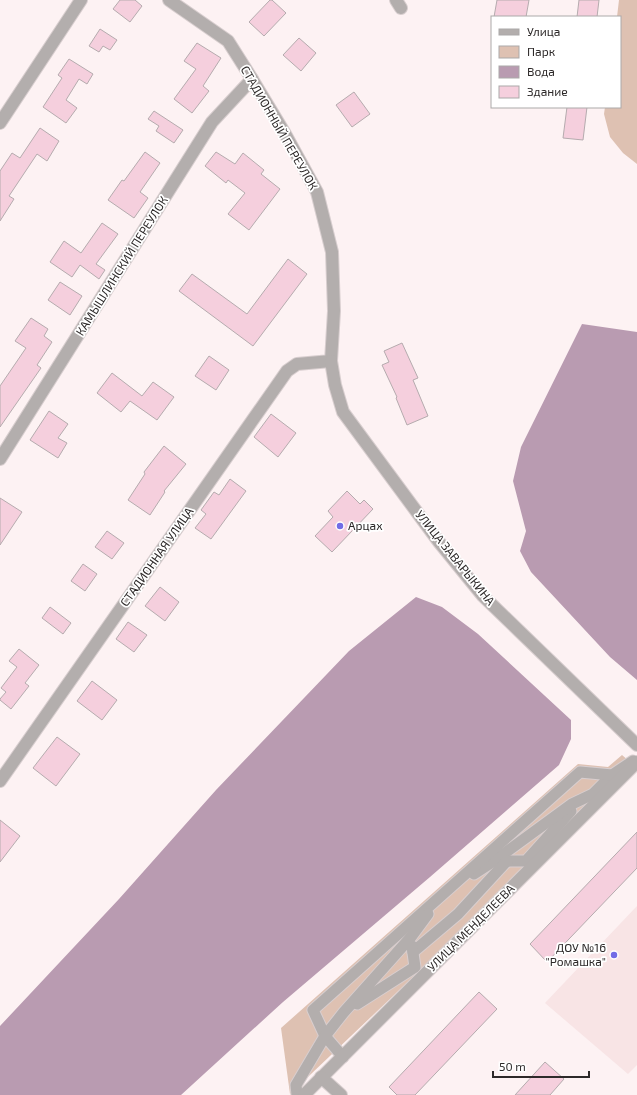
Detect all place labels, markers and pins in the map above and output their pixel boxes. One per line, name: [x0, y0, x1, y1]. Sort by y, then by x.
place label: Арцах: [348, 518, 383, 532]
marker: Арцах: [335, 521, 345, 531]
place label: ДОУ №16 "Ромашка": [545, 940, 606, 968]
marker: ДОУ №16 "Ромашка": [609, 950, 619, 960]

